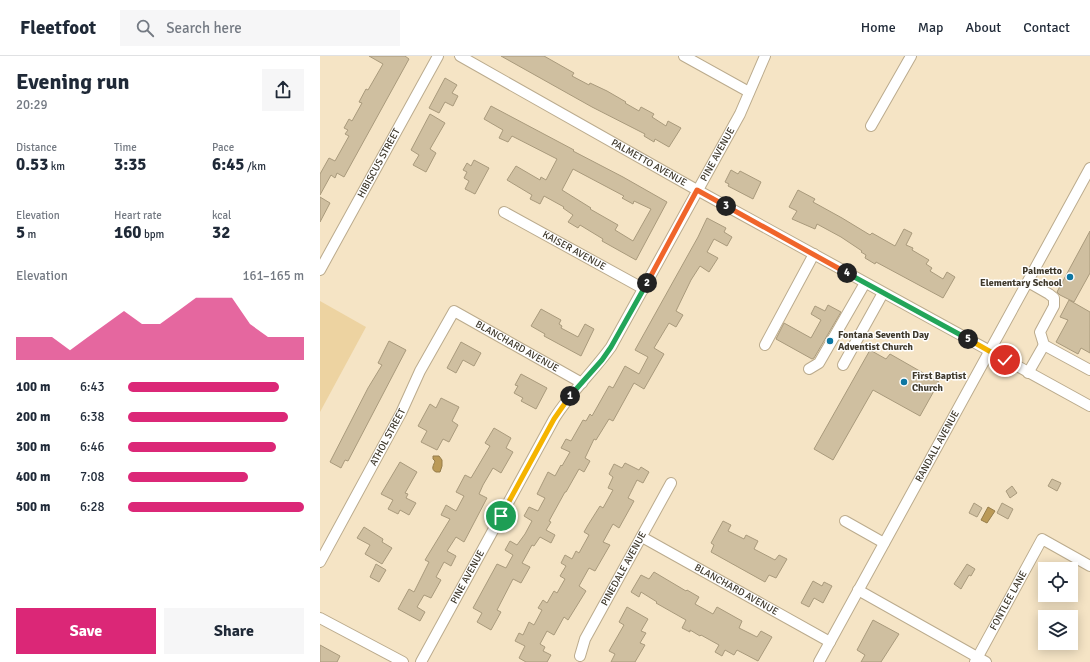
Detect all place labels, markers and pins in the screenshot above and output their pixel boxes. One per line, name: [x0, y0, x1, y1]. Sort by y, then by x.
pin: 3: [716, 196, 736, 216]
pin: 4: [837, 263, 857, 283]
place label: Palmetto Elementary School: [980, 265, 1062, 289]
marker: Palmetto Elementary School: [1065, 272, 1075, 282]
pin: 2: [637, 273, 657, 293]
place label: Fontana Seventh Day Adventist Church: [838, 329, 929, 353]
pin: 5: [958, 329, 978, 349]
marker: Fontana Seventh Day Adventist Church: [825, 336, 835, 346]
pin: [988, 343, 1022, 377]
place label: First Baptist Church: [912, 370, 966, 394]
marker: First Baptist Church: [899, 377, 909, 387]
pin: 1: [560, 386, 580, 406]
pin: [484, 499, 518, 533]

